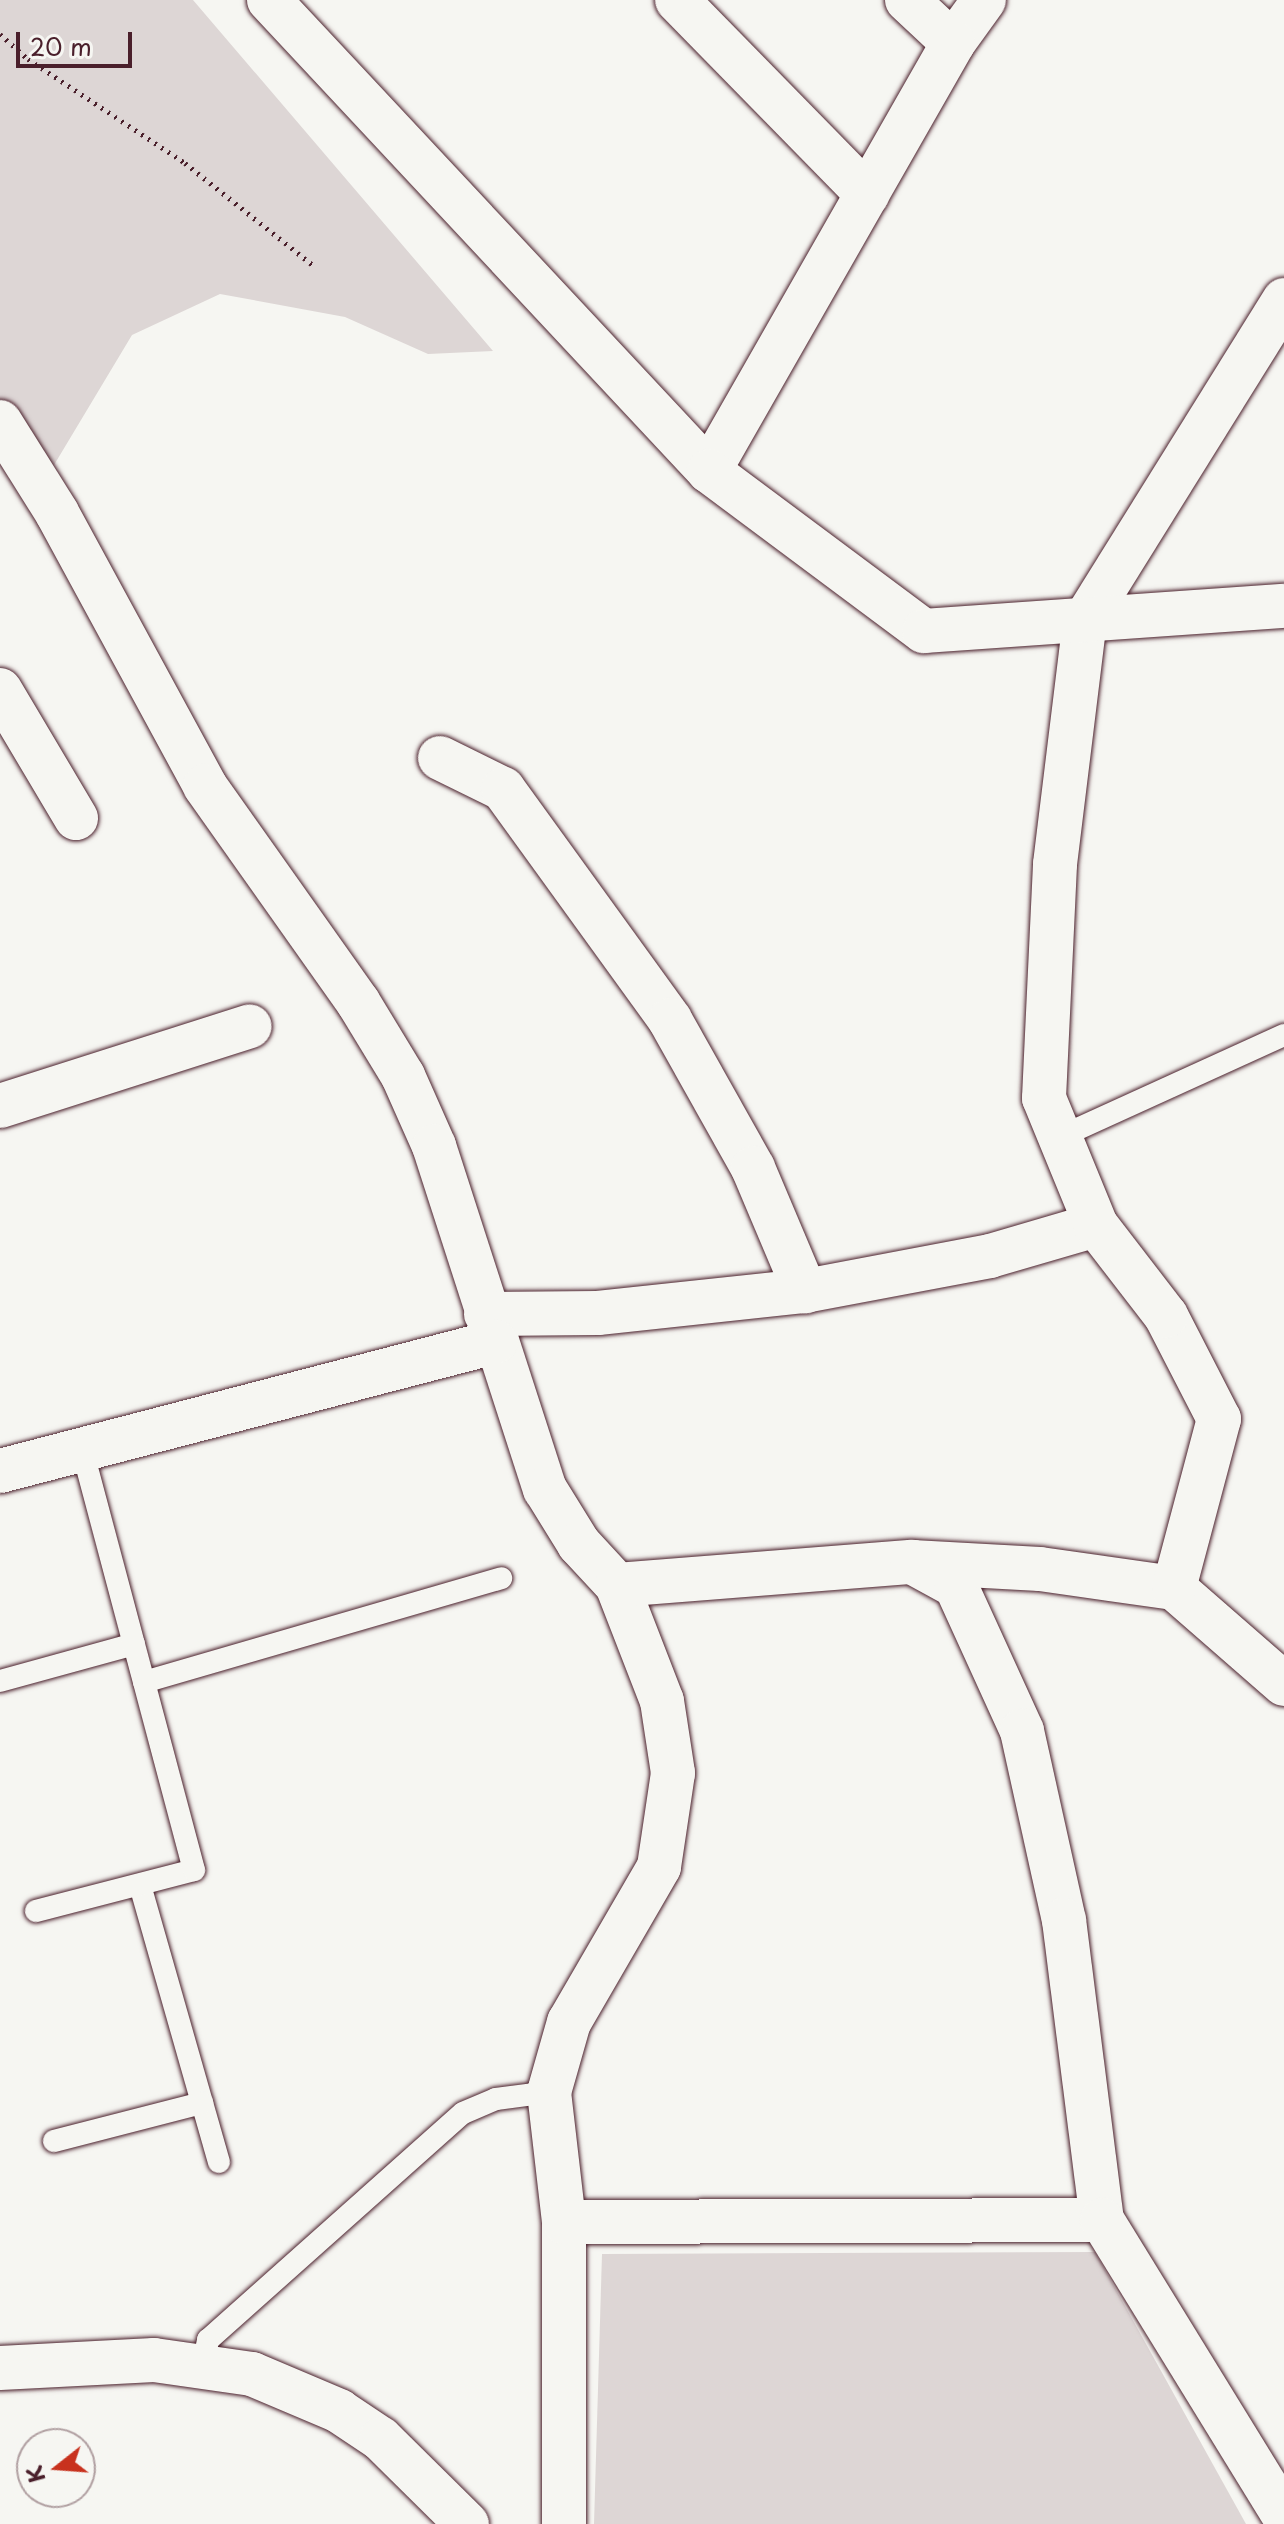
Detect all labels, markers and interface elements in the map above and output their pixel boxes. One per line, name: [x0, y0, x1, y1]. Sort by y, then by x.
scale bar: [20, 16, 136, 66]
text: 20 m: [30, 28, 92, 64]
north arrow: [16, 2428, 96, 2508]
text: K: [16, 2462, 53, 2487]

